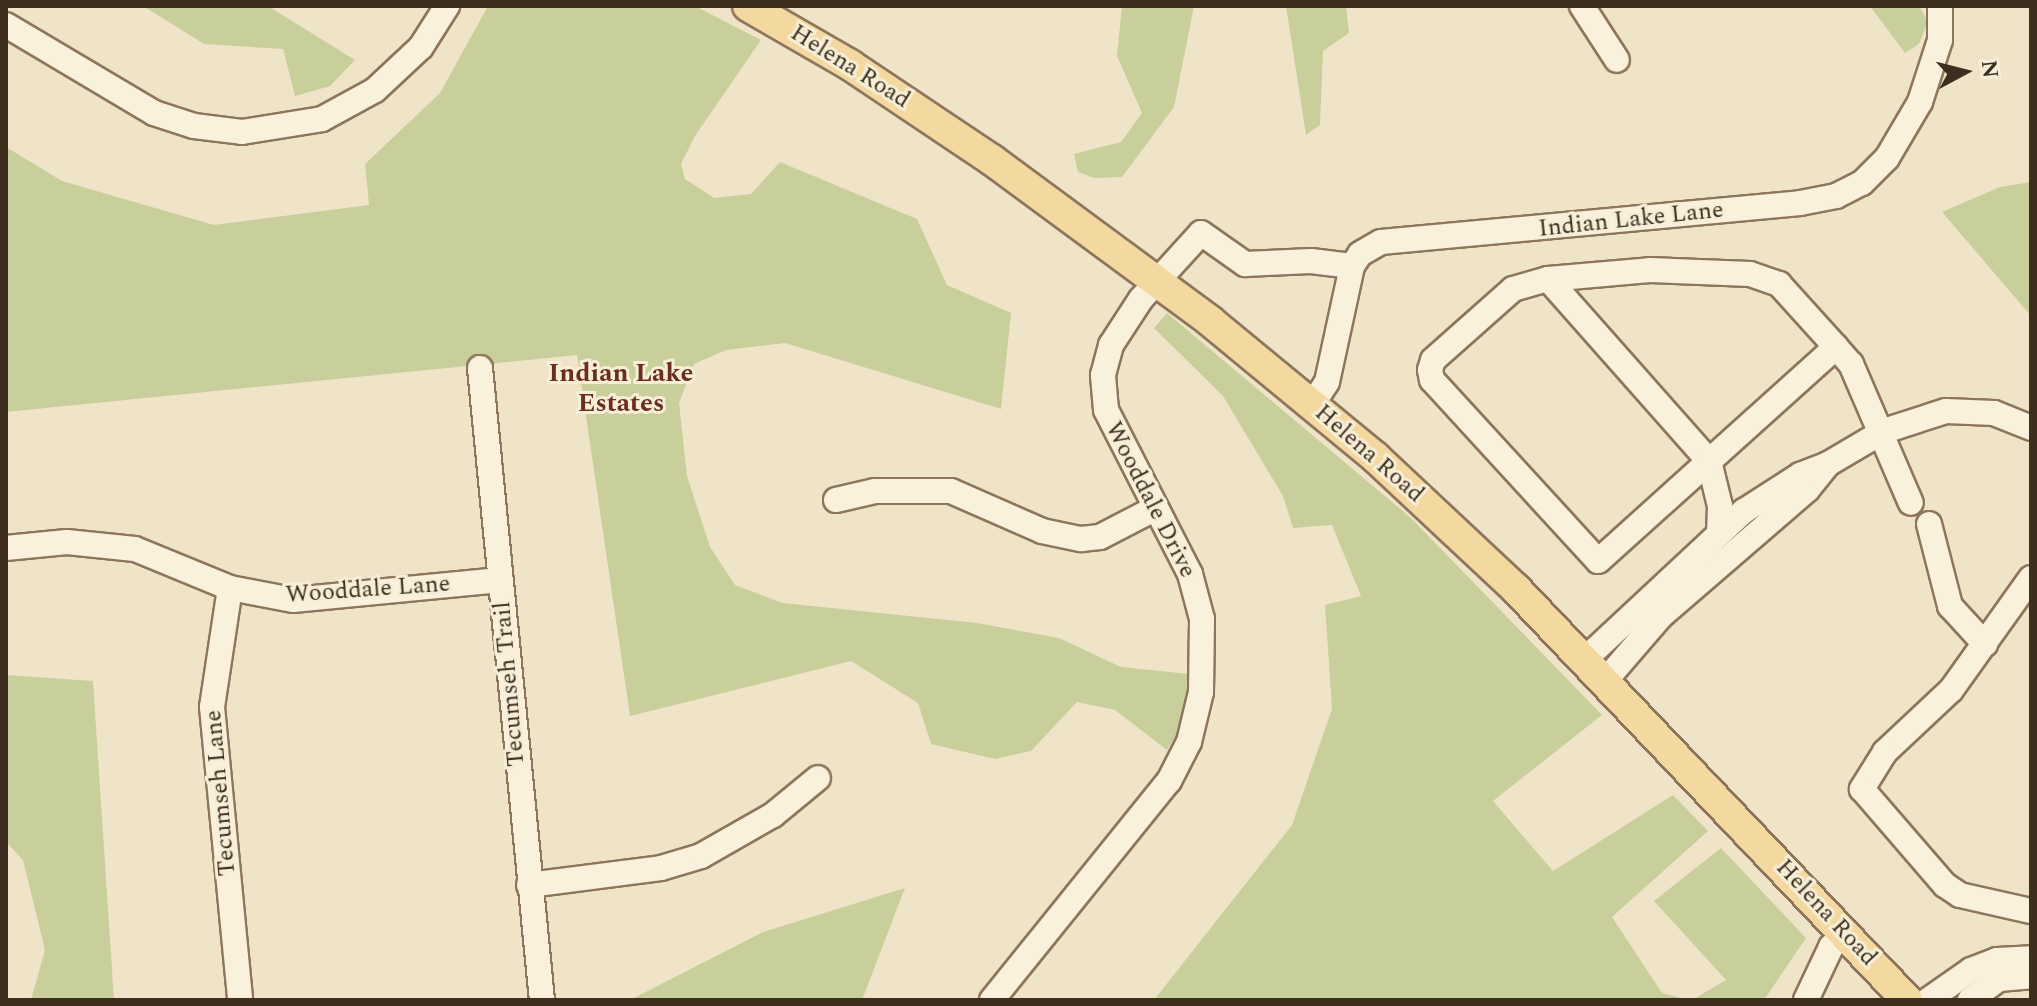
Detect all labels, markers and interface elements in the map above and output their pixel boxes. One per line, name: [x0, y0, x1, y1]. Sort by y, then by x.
street label: Helena Road: [785, 19, 915, 115]
north arrow: [1925, 32, 2005, 112]
text: N: [1972, 58, 2007, 80]
street label: Indian Lake Lane: [1537, 196, 1725, 244]
district label: Indian Lake Estates: [549, 358, 693, 420]
street label: Helena Road: [1308, 399, 1430, 509]
street label: Wooddale Drive: [1098, 417, 1202, 583]
street label: Wooddale Lane: [285, 570, 451, 610]
street label: Tecumseh Trail: [488, 600, 532, 768]
street label: Tecumseh Lane: [199, 709, 243, 877]
street label: Helena Road: [1769, 854, 1883, 972]

